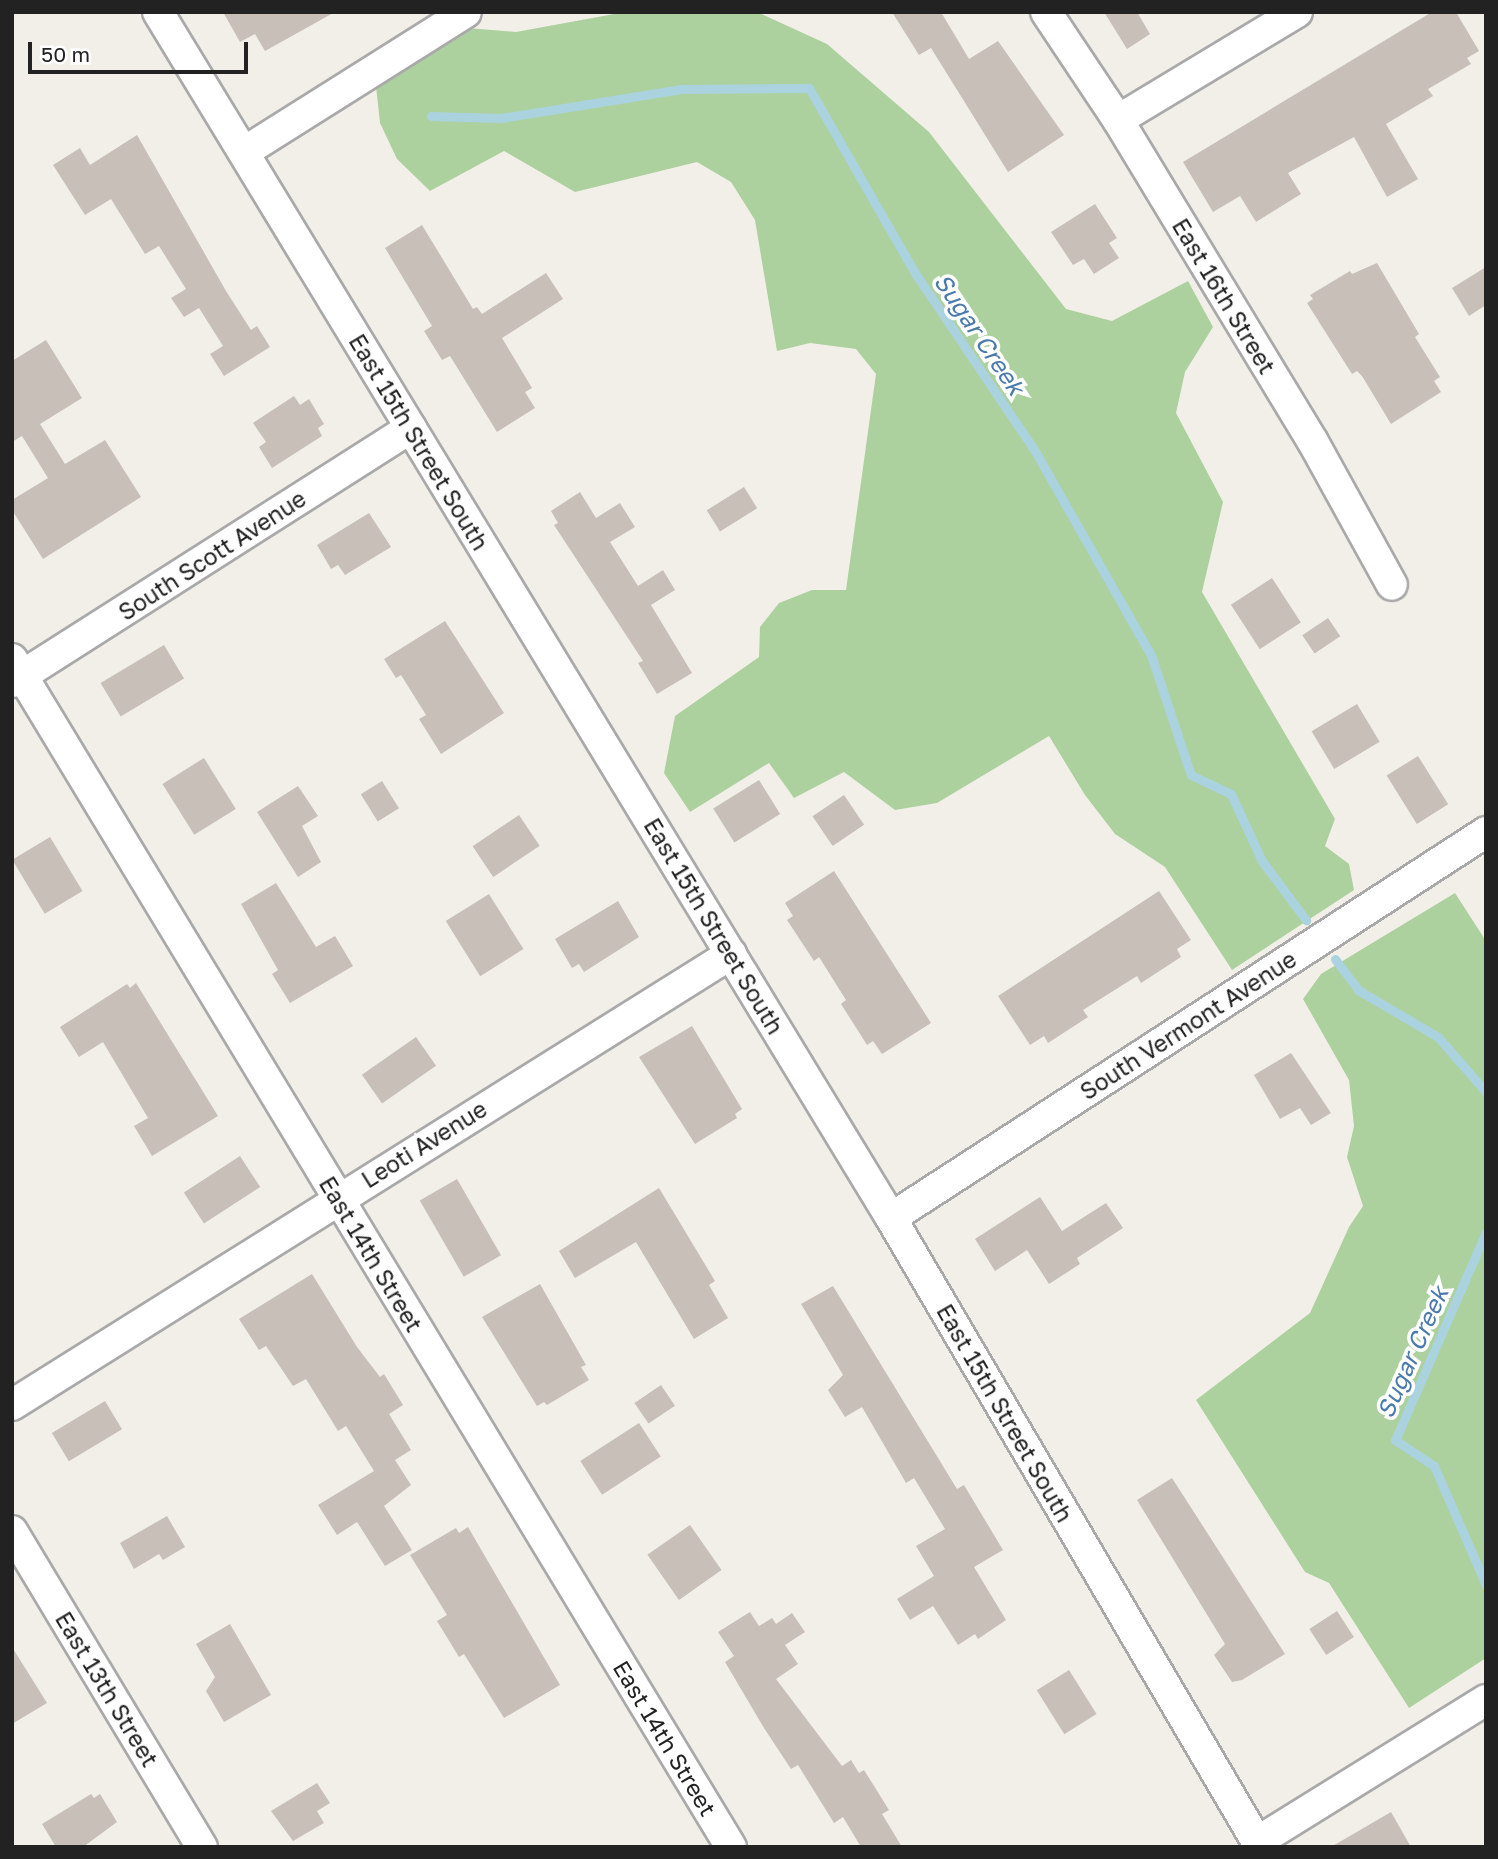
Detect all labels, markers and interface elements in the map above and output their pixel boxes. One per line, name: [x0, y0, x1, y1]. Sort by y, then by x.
scale bar: [32, 28, 252, 72]
text: 50 m: [41, 41, 90, 67]
street label: East 16th Street: [1167, 213, 1281, 379]
water label: Sugar Creek: [929, 268, 1031, 400]
street label: East 15th Street South: [344, 329, 494, 555]
street label: South Scott Avenue: [113, 484, 311, 626]
street label: East 15th Street South: [639, 813, 789, 1039]
street label: South Vermont Avenue: [1075, 945, 1301, 1105]
street label: Leoti Avenue: [356, 1095, 492, 1193]
street label: East 14th Street: [314, 1171, 428, 1337]
water label: Sugar Creek: [1370, 1282, 1454, 1422]
street label: East 15th Street South: [931, 1299, 1079, 1527]
street label: East 13th Street: [50, 1607, 164, 1771]
street label: East 14th Street: [608, 1655, 722, 1821]

